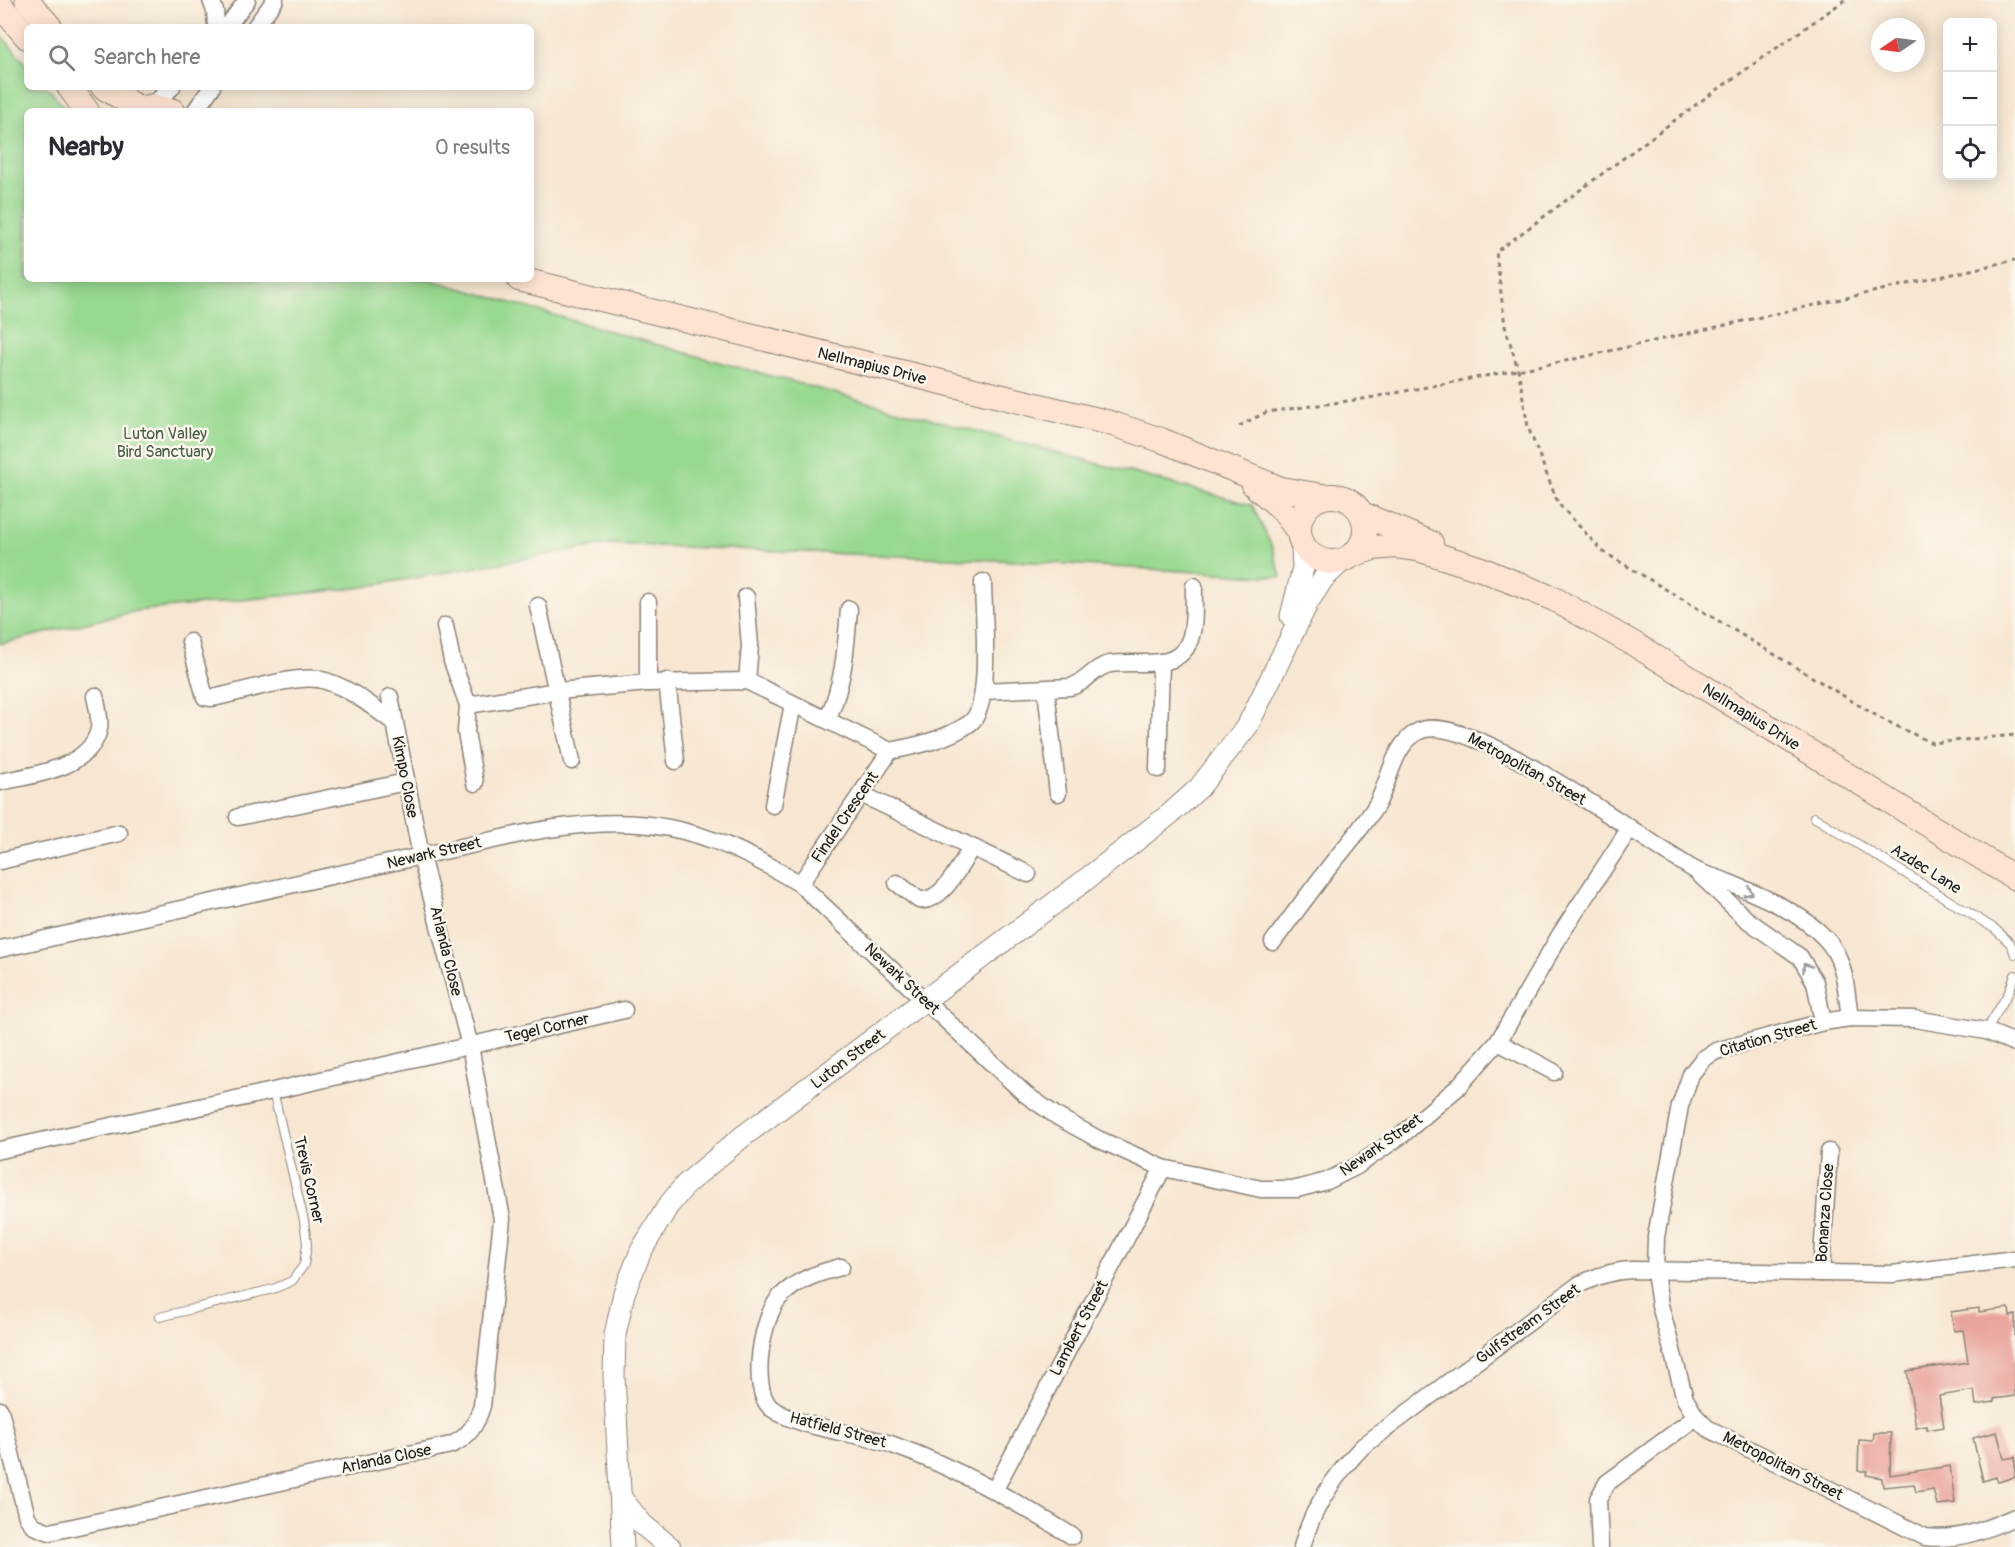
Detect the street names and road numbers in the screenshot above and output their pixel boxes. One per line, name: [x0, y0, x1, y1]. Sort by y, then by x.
street label: Nellmapius Drive: [816, 343, 928, 389]
street label: Nellmapius Drive: [1699, 679, 1804, 755]
street label: Metropolitan Street: [1464, 728, 1590, 810]
street label: Kimpo Close: [387, 734, 423, 820]
street label: Findel Crescent: [807, 767, 883, 866]
street label: Newark Street: [385, 832, 484, 874]
street label: Azdec Lane: [1887, 840, 1965, 898]
street label: Arlanda Close: [425, 904, 467, 998]
street label: Newark Street: [860, 939, 944, 1019]
street label: Tegel Corner: [503, 1009, 591, 1047]
street label: Citation Street: [1717, 1014, 1819, 1061]
street label: Luton Street: [807, 1024, 890, 1093]
street label: Newark Street: [1336, 1109, 1427, 1181]
street label: Trevis Corner: [289, 1134, 329, 1226]
street label: Bonanza Close: [1812, 1163, 1838, 1263]
street label: Lambert Street: [1045, 1276, 1113, 1379]
street label: Gulfstream Street: [1472, 1279, 1585, 1369]
street label: Hatfield Street: [787, 1407, 889, 1453]
street label: Metropolitan Street: [1720, 1427, 1847, 1505]
street label: Arlanda Close: [339, 1440, 433, 1478]

